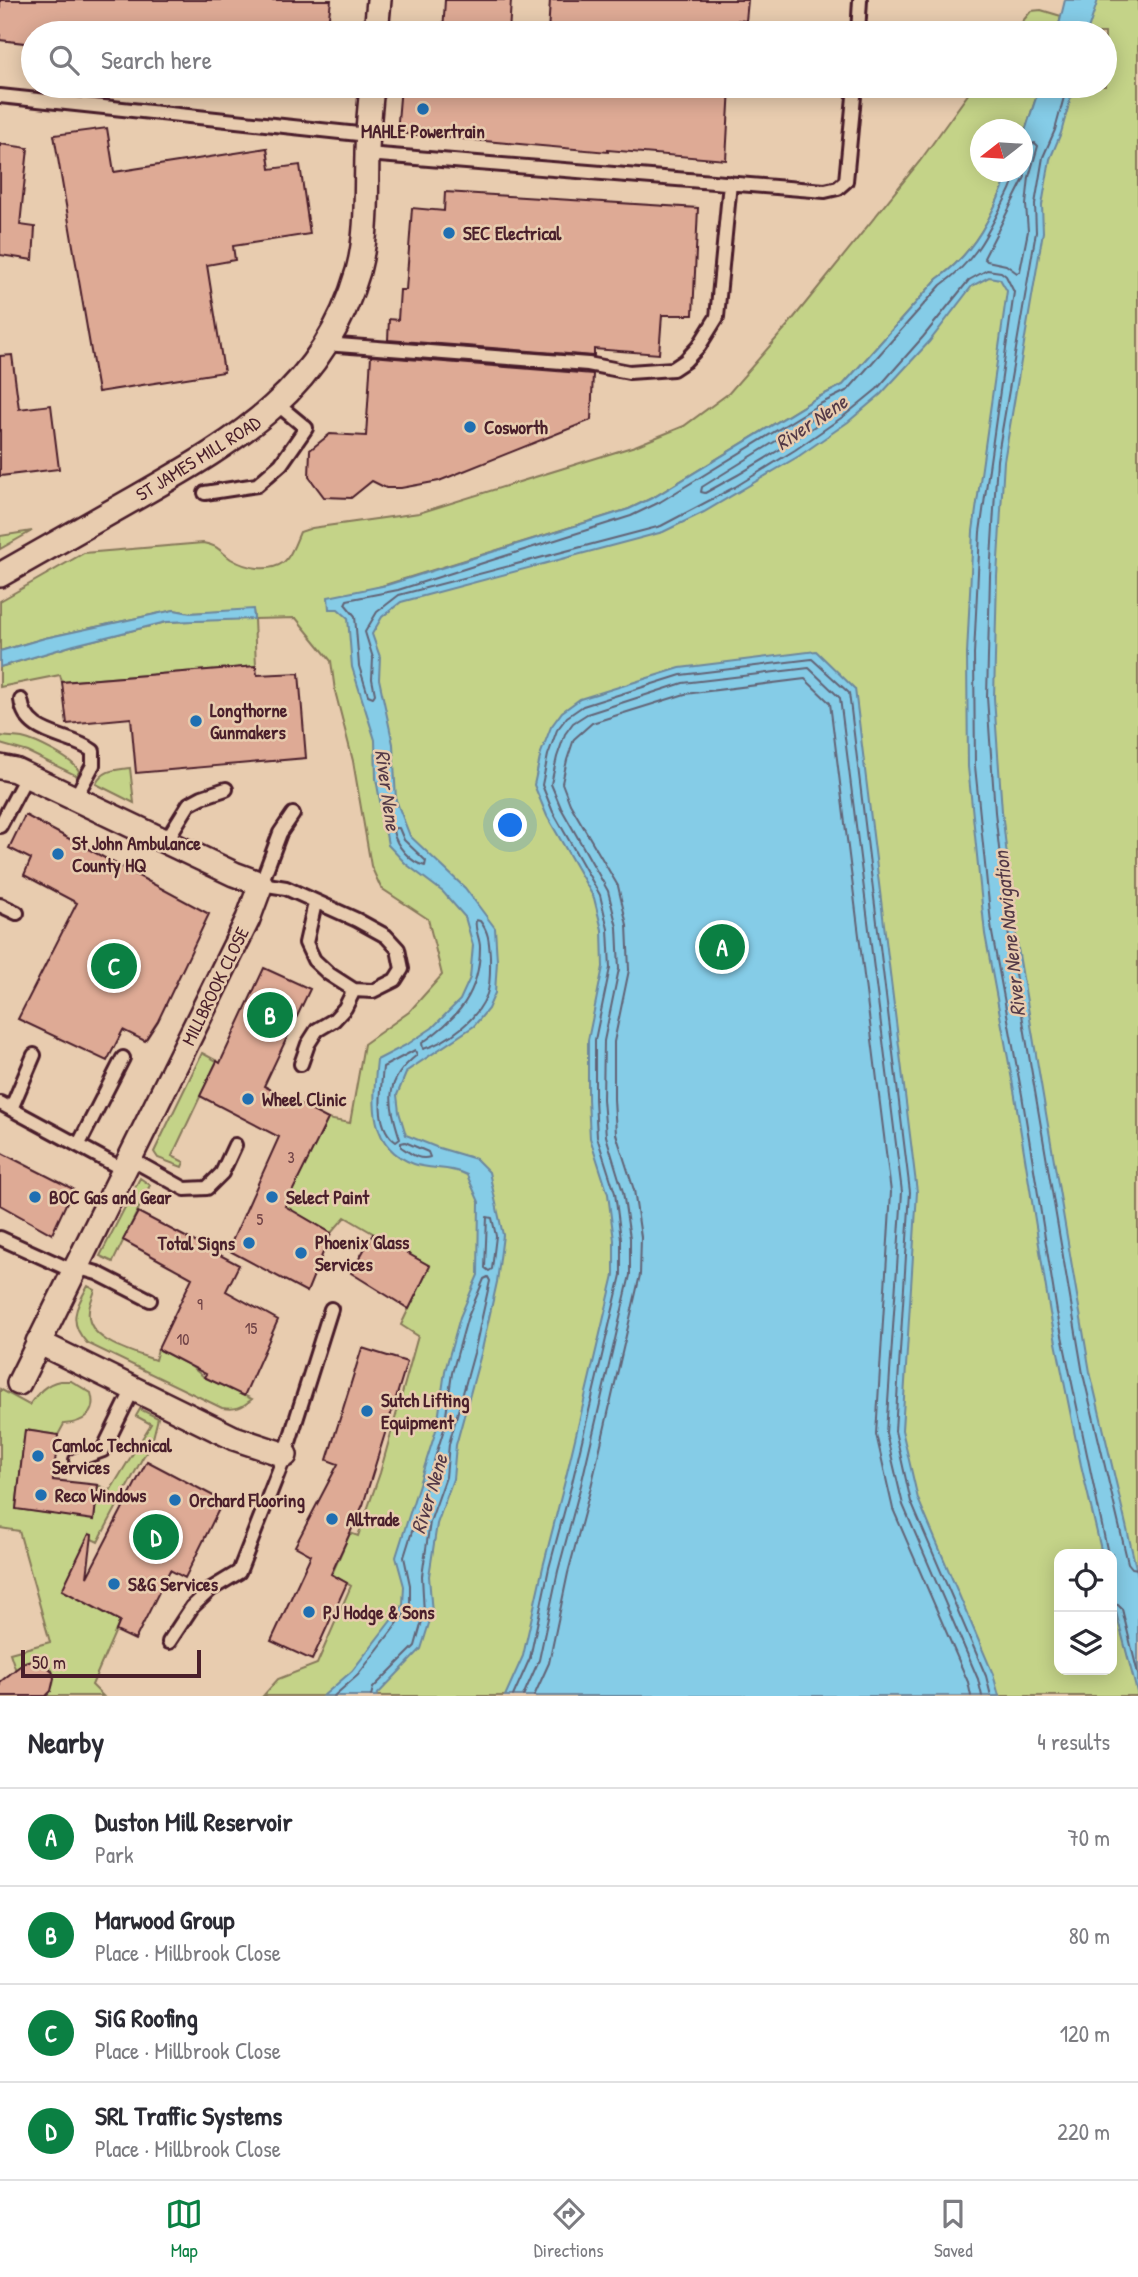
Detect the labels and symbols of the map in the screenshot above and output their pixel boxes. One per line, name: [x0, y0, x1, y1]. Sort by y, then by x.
marker: MAHLE Powertrain: [415, 101, 431, 117]
place label: MAHLE Powertrain: [361, 118, 485, 144]
north arrow: [970, 119, 1033, 182]
place label: SEC Electrical: [463, 220, 562, 246]
marker: SEC Electrical: [441, 225, 457, 241]
water label: River Nene: [769, 386, 854, 457]
street label: ST JAMES MILL ROAD: [131, 409, 265, 507]
place label: Cosworth: [484, 414, 548, 440]
marker: Cosworth: [462, 419, 478, 435]
place label: Longthorne Gunmakers: [210, 697, 288, 745]
marker: Longthorne Gunmakers: [188, 713, 204, 729]
water label: River Nene: [368, 748, 408, 834]
your location: [493, 808, 527, 842]
place label: St John Ambulance County HQ: [72, 830, 201, 879]
marker: St John Ambulance County HQ: [50, 846, 66, 862]
water label: River Nene Navigation: [986, 848, 1032, 1018]
pin: A: [699, 921, 745, 973]
street label: MILLBROOK CLOSE: [175, 922, 255, 1050]
pin: C: [91, 940, 137, 992]
pin: B: [247, 989, 293, 1041]
place label: Wheel Clinic: [262, 1086, 347, 1112]
marker: Wheel Clinic: [240, 1091, 256, 1107]
house number: 3: [287, 1146, 295, 1168]
place label: BOC Gas and Gear: [49, 1184, 172, 1210]
place label: Select Paint: [286, 1184, 371, 1210]
marker: BOC Gas and Gear: [27, 1189, 43, 1205]
marker: Select Paint: [264, 1189, 280, 1205]
house number: 5: [257, 1208, 264, 1230]
place label: Phoenix Glass Services: [315, 1229, 410, 1277]
place label: Total Signs: [157, 1230, 236, 1257]
marker: Total Signs: [241, 1235, 257, 1251]
marker: Phoenix Glass Services: [293, 1245, 309, 1261]
house number: 9: [197, 1293, 203, 1315]
house number: 15: [245, 1317, 258, 1339]
house number: 10: [177, 1328, 189, 1350]
place label: Sutch Lifting Equipment: [381, 1387, 470, 1436]
marker: Sutch Lifting Equipment: [359, 1403, 375, 1419]
place label: Camloc Technical Services: [52, 1432, 173, 1480]
marker: Camloc Technical Services: [30, 1448, 46, 1464]
water label: River Nene: [403, 1449, 455, 1537]
place label: Reco Windows: [55, 1482, 147, 1508]
marker: Reco Windows: [33, 1487, 49, 1503]
place label: Orchard Flooring: [189, 1487, 305, 1514]
marker: Orchard Flooring: [167, 1492, 183, 1508]
place label: Alltrade: [346, 1506, 400, 1532]
pin: D: [133, 1511, 179, 1563]
marker: Alltrade: [324, 1511, 340, 1527]
place label: S&G Services: [128, 1571, 219, 1597]
marker: S&G Services: [106, 1576, 122, 1592]
place label: PJ Hodge & Sons: [323, 1599, 435, 1626]
marker: PJ Hodge & Sons: [301, 1604, 317, 1620]
scale bar: [21, 1647, 201, 1679]

